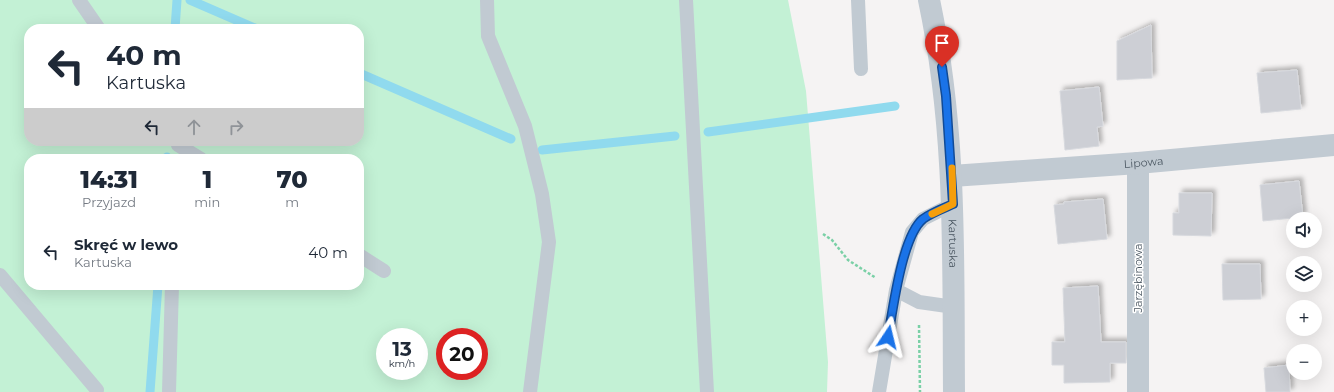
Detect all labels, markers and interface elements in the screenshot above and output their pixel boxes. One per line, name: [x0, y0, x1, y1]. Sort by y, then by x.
pin: [925, 26, 959, 67]
icon: arrive: [931, 32, 953, 54]
text: 40 m: [106, 38, 182, 72]
icon: left: [40, 40, 92, 92]
text: Kartuska: [106, 72, 186, 94]
icon: left: [141, 116, 163, 138]
icon: ahead: [183, 116, 205, 138]
icon: right: [225, 116, 247, 138]
street label: Lipowa: [1123, 154, 1164, 171]
text: 14:31: [80, 165, 138, 194]
text: 1: [202, 165, 212, 194]
text: 70: [277, 165, 308, 194]
text: Przyjazd: [82, 194, 136, 210]
text: min: [194, 194, 220, 210]
text: m: [285, 194, 299, 210]
map controls: [1286, 212, 1322, 380]
button: sound: [1286, 212, 1322, 248]
street label: Kartuska: [945, 219, 960, 268]
text: Skręć w lewo: [74, 235, 178, 254]
icon: left: [40, 241, 62, 263]
text: 40 m: [308, 243, 348, 262]
street label: Jarzębinowa: [1131, 243, 1145, 314]
text: Kartuska: [74, 254, 132, 270]
button: layers: [1286, 256, 1322, 292]
button: +: [1286, 300, 1322, 336]
position arrow: [867, 316, 909, 358]
speed limit sign: 20: [436, 328, 488, 380]
text: 13: [392, 337, 412, 361]
button: −: [1286, 344, 1322, 380]
text: km/h: [389, 357, 415, 370]

